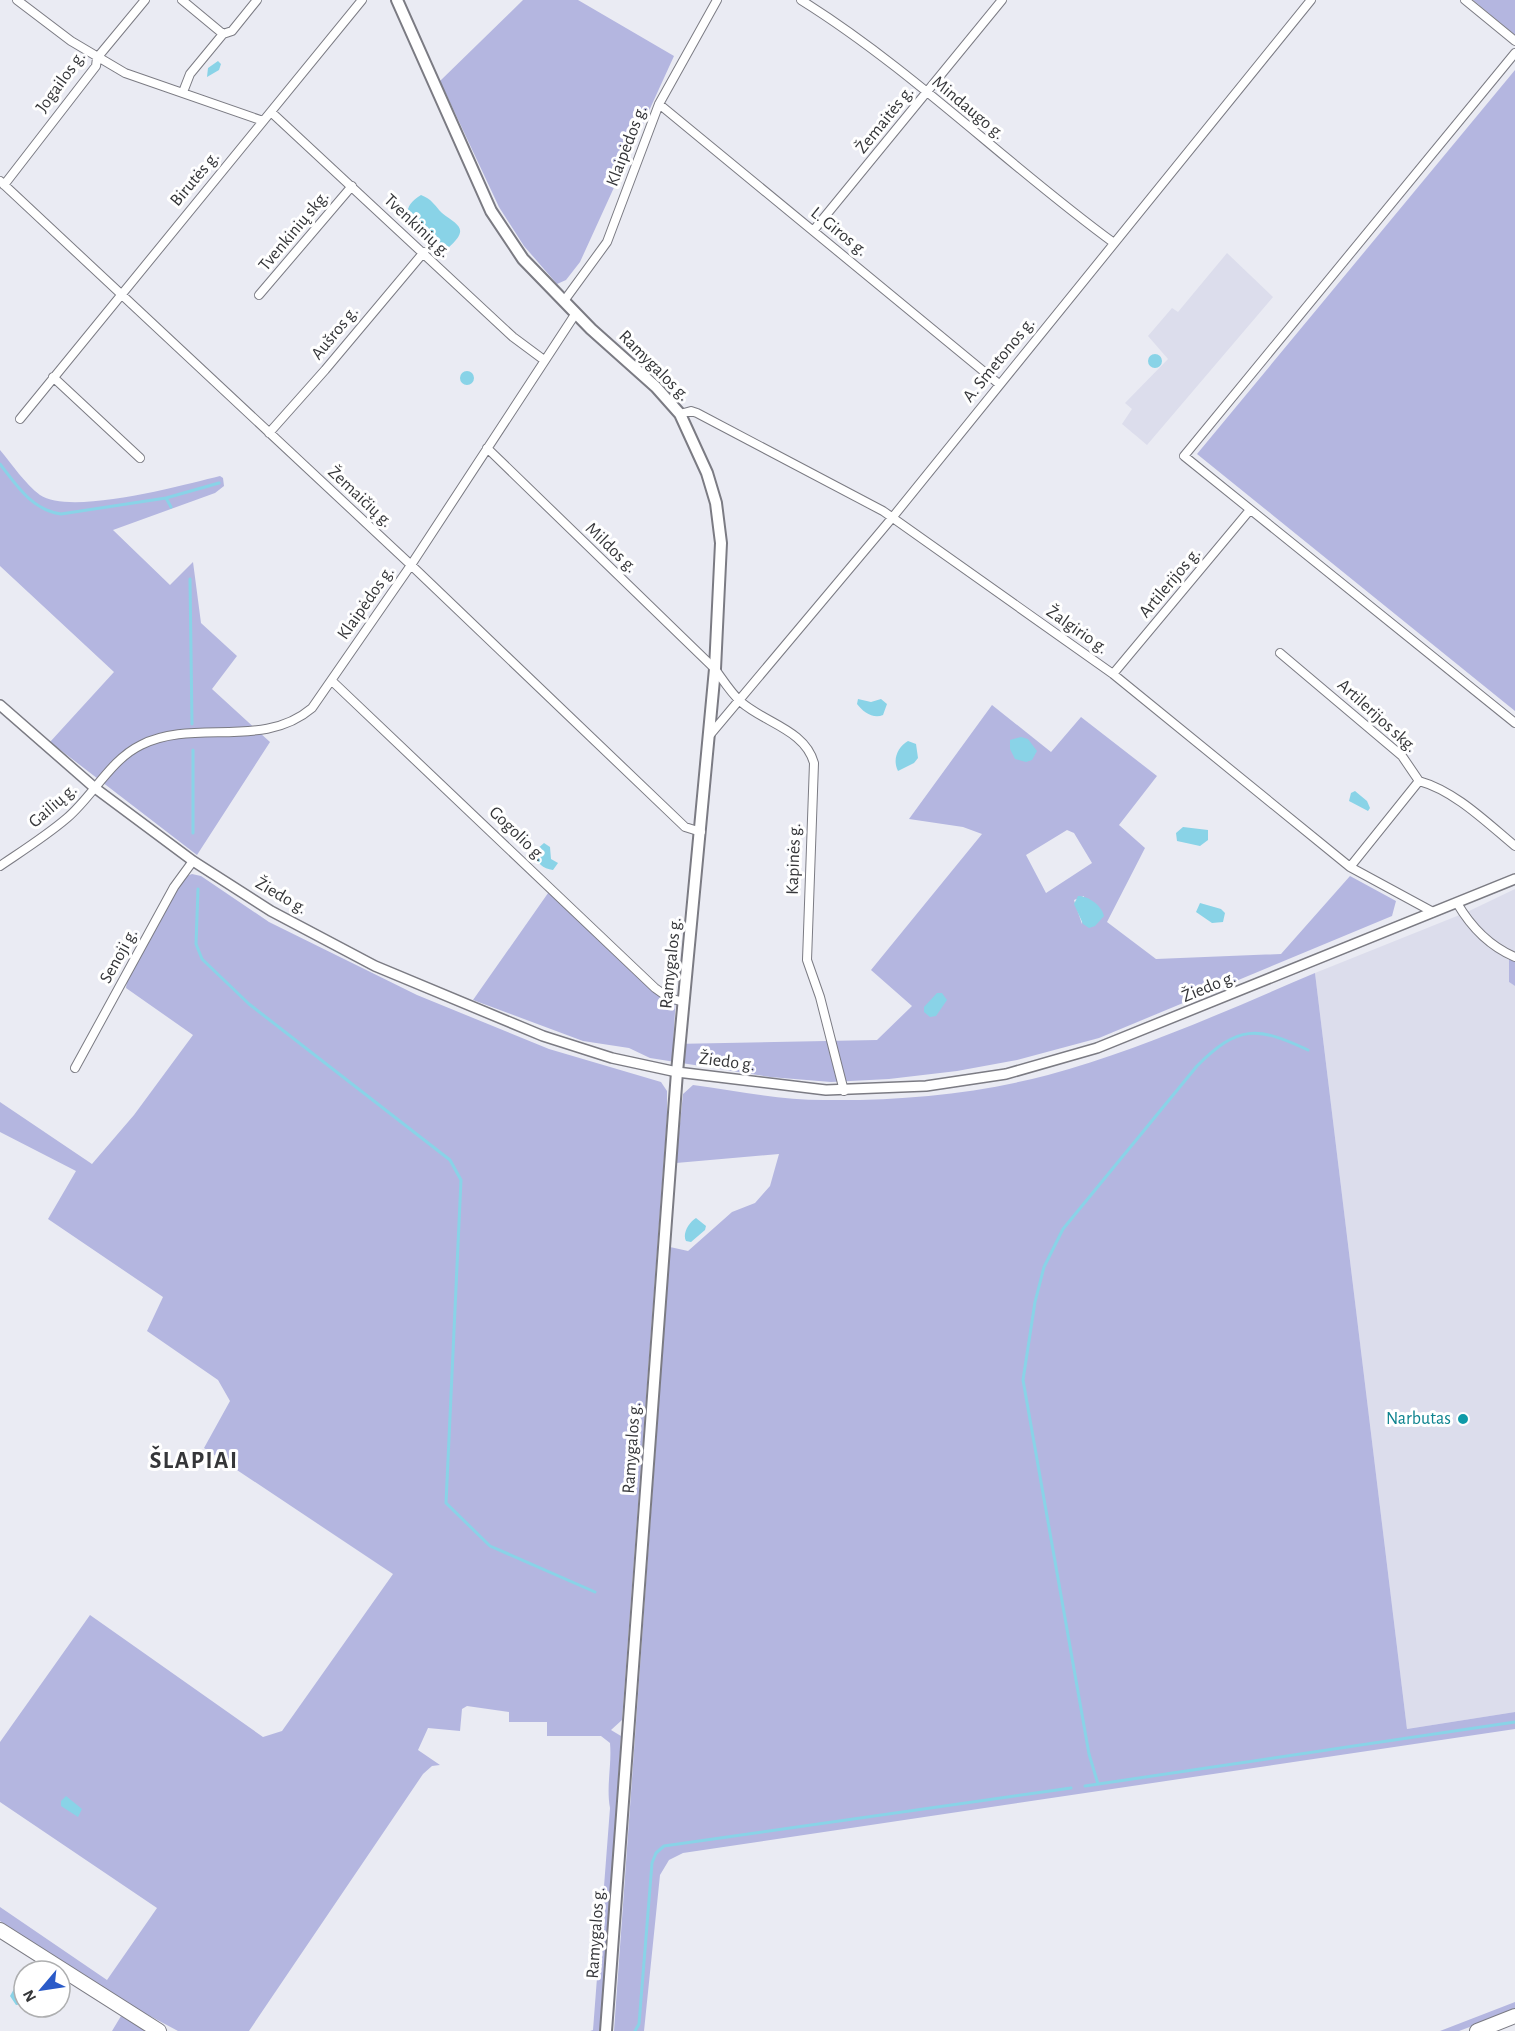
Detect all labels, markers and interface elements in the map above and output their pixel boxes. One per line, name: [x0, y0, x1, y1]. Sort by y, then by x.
street label: Jogailos g.: [33, 48, 89, 116]
street label: Mindaugo g.: [928, 73, 1008, 143]
street label: Žemaitės g.: [850, 81, 917, 157]
street label: Klaipėdos g.: [603, 103, 651, 189]
street label: Birutės g.: [167, 148, 223, 210]
street label: Tvenkinių skg.: [255, 188, 333, 274]
street label: Tvenkinių g.: [380, 191, 454, 261]
street label: L. Giros g.: [807, 204, 871, 260]
street label: Aušros g.: [308, 303, 362, 363]
street label: A. Smetonos g.: [959, 314, 1039, 406]
street label: Ramygalos g.: [615, 327, 693, 405]
street label: Žemaičių g.: [324, 461, 398, 531]
street label: Mildos g.: [582, 519, 640, 577]
street label: Artilerijos g.: [1136, 545, 1204, 621]
street label: Klaipėdos g.: [334, 563, 398, 643]
street label: Žalgirio g.: [1043, 600, 1113, 658]
street label: Artilerijos skg.: [1334, 676, 1420, 756]
street label: Gailių g.: [26, 780, 80, 832]
street label: Gogolio g.: [485, 803, 549, 865]
street label: Kapinės g.: [784, 823, 804, 895]
street label: Žiedo g.: [252, 872, 311, 918]
street label: Ramygalos g.: [657, 916, 685, 1010]
street label: Senoji g.: [97, 926, 141, 986]
street label: Žiedo g.: [1178, 965, 1238, 1006]
street label: Žiedo g.: [698, 1047, 756, 1074]
street label: Ramygalos g.: [620, 1402, 644, 1494]
place label: Narbutas: [1386, 1410, 1451, 1428]
marker: Narbutas: [1456, 1412, 1470, 1426]
district label: ŠLAPIAI: [149, 1445, 239, 1473]
street label: Ramygalos g.: [584, 1887, 608, 1979]
north arrow: [12, 1959, 72, 2019]
text: N: [20, 1987, 39, 2005]

